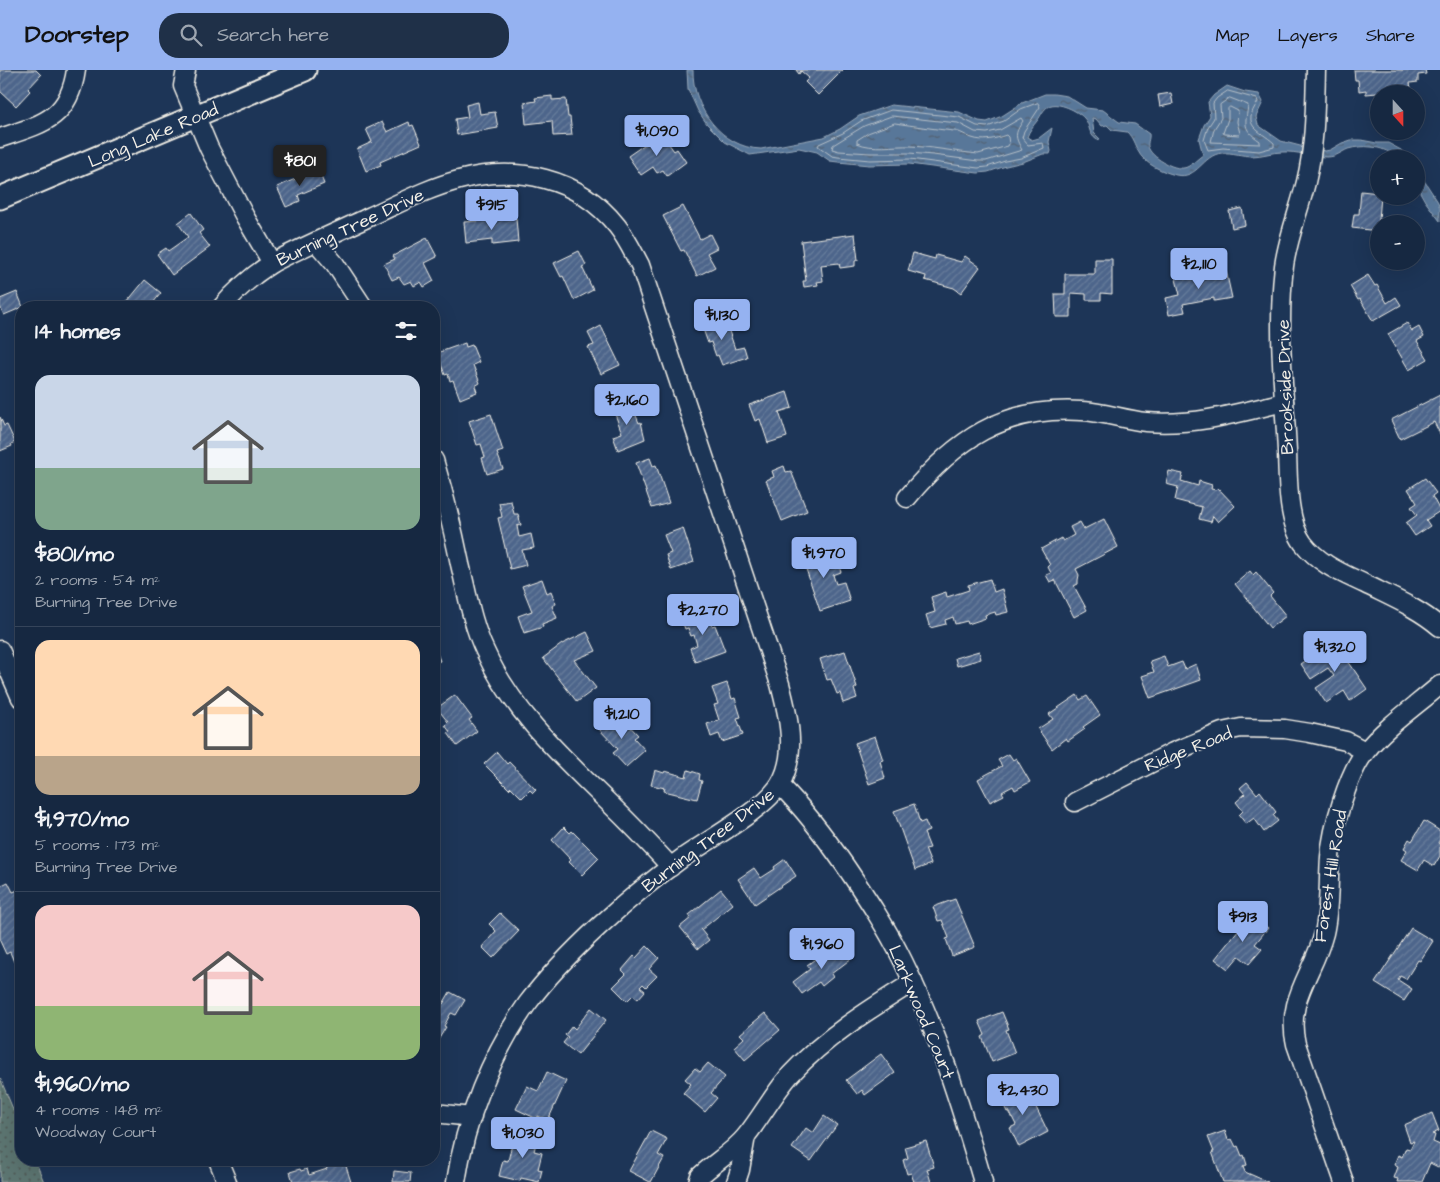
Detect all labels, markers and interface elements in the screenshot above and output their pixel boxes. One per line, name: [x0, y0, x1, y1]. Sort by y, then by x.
search box: [159, 13, 509, 58]
text: Doorstep: [25, 18, 129, 52]
icon: search: [177, 21, 205, 49]
text: Search here: [217, 22, 329, 49]
text: Map: [1215, 23, 1249, 48]
text: Layers: [1277, 23, 1338, 48]
text: Share: [1366, 23, 1415, 48]
north arrow: [1370, 85, 1425, 140]
map controls: [1370, 85, 1425, 270]
street label: Long Lake Road: [84, 97, 222, 175]
pin: $1,090: [616, 114, 698, 157]
text: $1,090: [635, 120, 679, 142]
pin: $801: [270, 144, 330, 187]
text: $801: [284, 150, 316, 172]
button: +: [1370, 150, 1425, 205]
street label: Burning Tree Drive: [272, 182, 429, 274]
pin: $915: [462, 189, 522, 231]
text: $915: [476, 194, 508, 216]
button: −: [1370, 215, 1425, 270]
pin: $2,110: [1158, 248, 1240, 290]
text: $2,110: [1181, 253, 1217, 275]
pin: $1,130: [681, 298, 763, 341]
text: $1,130: [705, 304, 739, 326]
text: 14 homes: [35, 317, 121, 346]
icon: filters: [392, 317, 420, 345]
street label: Brookside Drive: [1271, 319, 1300, 455]
pin: $2,160: [586, 384, 668, 426]
text: $2,160: [605, 389, 649, 411]
icon: home: [183, 407, 273, 497]
pin: $1,970: [783, 536, 865, 579]
text: $801/mo: [35, 540, 114, 569]
text: $1,970: [803, 542, 845, 564]
text: 2 rooms · 54 m²: [35, 569, 160, 591]
text: Burning Tree Drive: [35, 591, 178, 613]
pin: $2,270: [662, 594, 744, 636]
text: $2,270: [678, 599, 728, 621]
pin: $1,320: [1294, 630, 1376, 673]
text: $1,320: [1314, 636, 1356, 658]
icon: home: [183, 673, 273, 763]
pin: $1,210: [581, 698, 663, 740]
text: $1,210: [604, 703, 640, 725]
street label: Ridge Road: [1141, 721, 1236, 779]
street label: Burning Tree Drive: [637, 782, 781, 899]
text: $1,970/mo: [35, 805, 129, 834]
street label: Forest Hill Road: [1308, 808, 1353, 944]
text: 5 rooms · 173 m²: [35, 834, 160, 856]
text: Burning Tree Drive: [35, 856, 178, 878]
pin: $913: [1213, 900, 1273, 943]
text: $913: [1229, 906, 1257, 928]
pin: $1,960: [781, 928, 863, 970]
text: $1,960: [800, 933, 844, 955]
icon: home: [183, 938, 273, 1028]
street label: Larkwood Court: [882, 941, 961, 1084]
text: $1,960/mo: [35, 1070, 129, 1099]
pin: $2,430: [982, 1074, 1064, 1116]
text: $2,430: [998, 1079, 1048, 1101]
text: 4 rooms · 148 m²: [35, 1099, 163, 1121]
pin: $1,030: [482, 1116, 564, 1159]
text: Woodway Court: [35, 1121, 156, 1143]
text: $1,030: [502, 1122, 544, 1144]

